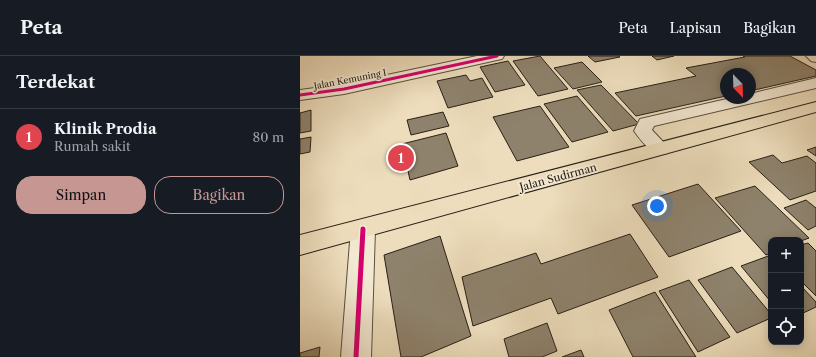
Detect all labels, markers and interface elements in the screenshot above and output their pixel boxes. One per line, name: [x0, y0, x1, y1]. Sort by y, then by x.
text: Peta: [20, 16, 63, 39]
text: Peta: [618, 19, 648, 37]
text: Lapisan: [670, 19, 721, 37]
text: Bagikan: [743, 19, 796, 37]
street label: Jalan Kemuning I: [311, 67, 387, 92]
north arrow: [720, 68, 756, 104]
text: Terdekat: [16, 72, 95, 92]
text: Klinik Prodia: [54, 119, 157, 138]
text: 1: [26, 129, 32, 145]
text: 80 m: [252, 129, 284, 145]
text: Rumah sakit: [54, 138, 131, 154]
pin: 1: [388, 143, 414, 173]
street label: Jalan Sudirman: [516, 160, 598, 195]
button: Simpan: [16, 176, 146, 214]
button: Bagikan: [154, 176, 284, 214]
your location: [647, 196, 667, 216]
map controls: [768, 237, 804, 345]
button: +: [768, 237, 804, 273]
button: −: [768, 273, 804, 309]
button: locate: [768, 309, 804, 345]

